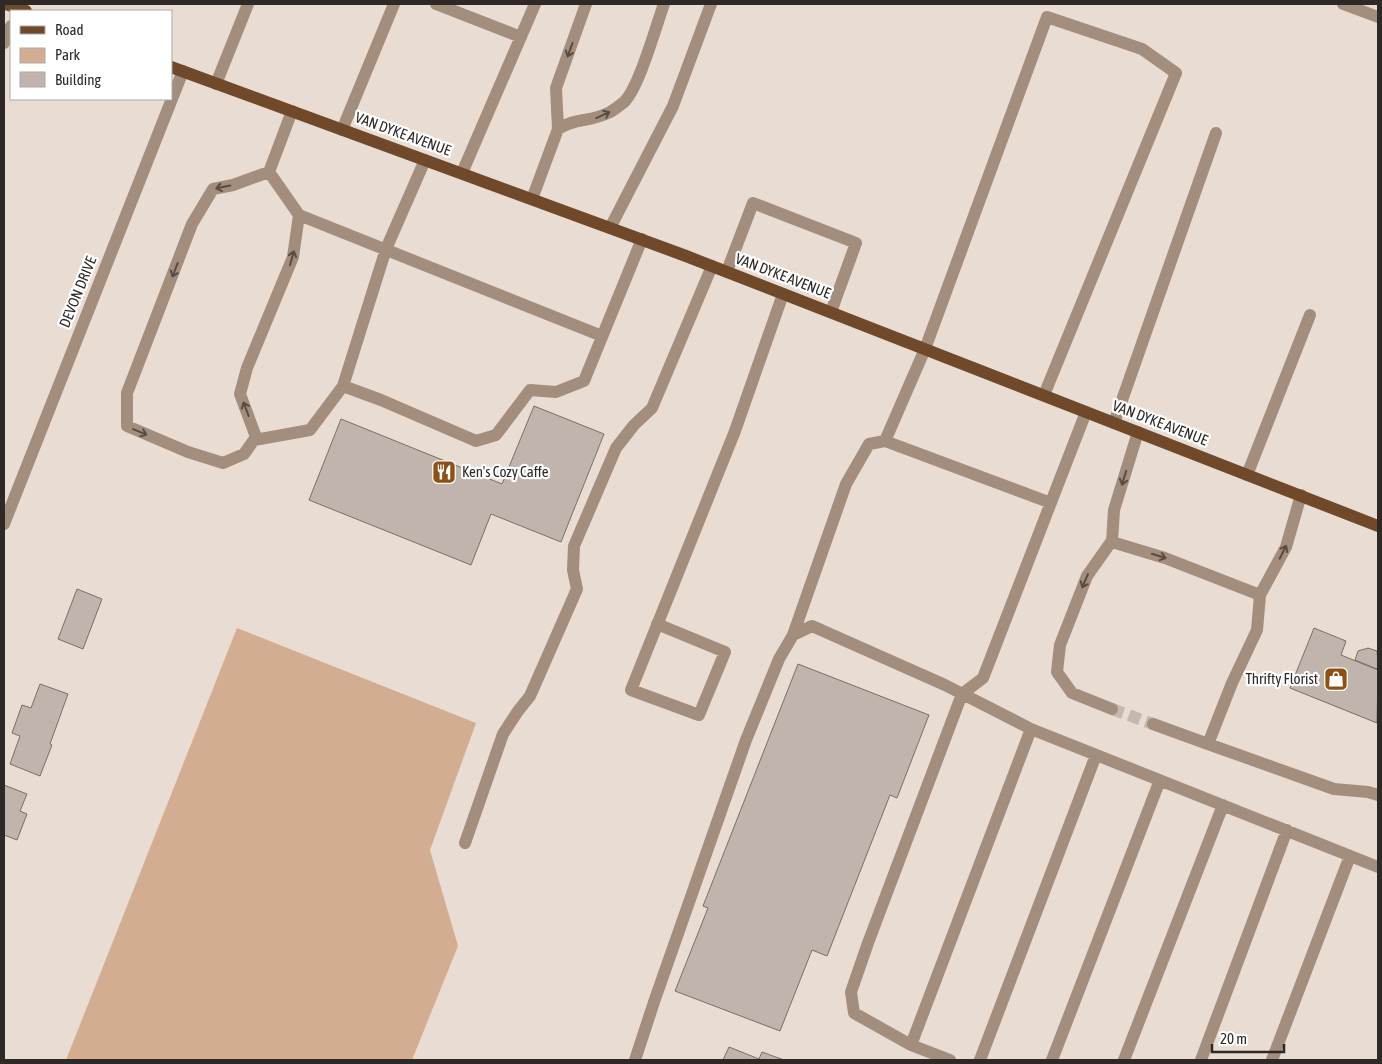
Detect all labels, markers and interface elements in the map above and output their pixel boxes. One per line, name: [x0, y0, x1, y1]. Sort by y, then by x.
legend: [10, 10, 172, 100]
text: Road: [55, 21, 84, 38]
one-way arrow: [565, 41, 574, 57]
text: Park: [55, 46, 80, 63]
text: Building: [55, 71, 101, 88]
street label: VAN DYKE AVENUE: [353, 108, 454, 159]
one-way arrow: [595, 109, 610, 119]
one-way arrow: [215, 183, 231, 192]
one-way arrow: [287, 250, 297, 266]
street label: VAN DYKE AVENUE: [733, 250, 834, 302]
street label: DEVON DRIVE: [56, 253, 100, 330]
one-way arrow: [170, 262, 179, 277]
street label: VAN DYKE AVENUE: [1110, 397, 1211, 449]
one-way arrow: [241, 402, 250, 418]
one-way arrow: [132, 427, 147, 437]
restaurant icon: Ken's Cozy Caffe: [431, 459, 457, 485]
place label: Ken's Cozy Caffe: [462, 463, 549, 480]
one-way arrow: [1118, 470, 1128, 486]
one-way arrow: [1279, 545, 1288, 560]
one-way arrow: [1151, 552, 1167, 562]
one-way arrow: [1079, 573, 1089, 588]
shop icon: Thrifty Florist: [1323, 666, 1349, 692]
place label: Thrifty Florist: [1245, 670, 1318, 687]
scale bar: [1212, 1022, 1284, 1054]
text: 20 m: [1220, 1030, 1247, 1047]

